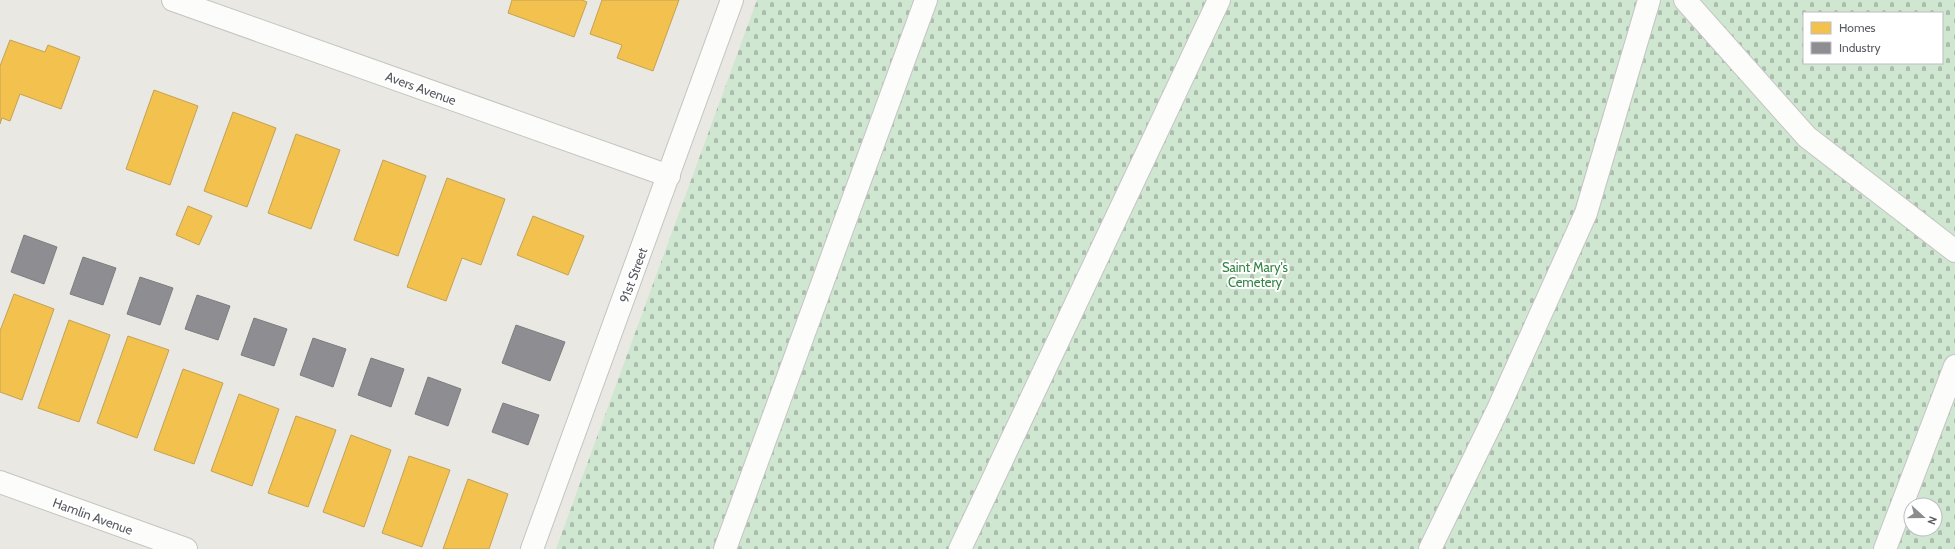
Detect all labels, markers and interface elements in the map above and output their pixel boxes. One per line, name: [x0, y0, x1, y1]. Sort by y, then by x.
legend: [1803, 12, 1943, 64]
text: Homes: [1839, 20, 1876, 35]
text: Industry: [1839, 40, 1880, 55]
street label: Avers Avenue: [383, 68, 459, 108]
street label: 91st Street: [616, 245, 651, 305]
park label: Saint Mary's Cemetery: [1222, 259, 1289, 290]
street label: Hamlin Avenue: [51, 494, 135, 538]
north arrow: [1903, 497, 1943, 537]
text: N: [1924, 514, 1940, 527]

